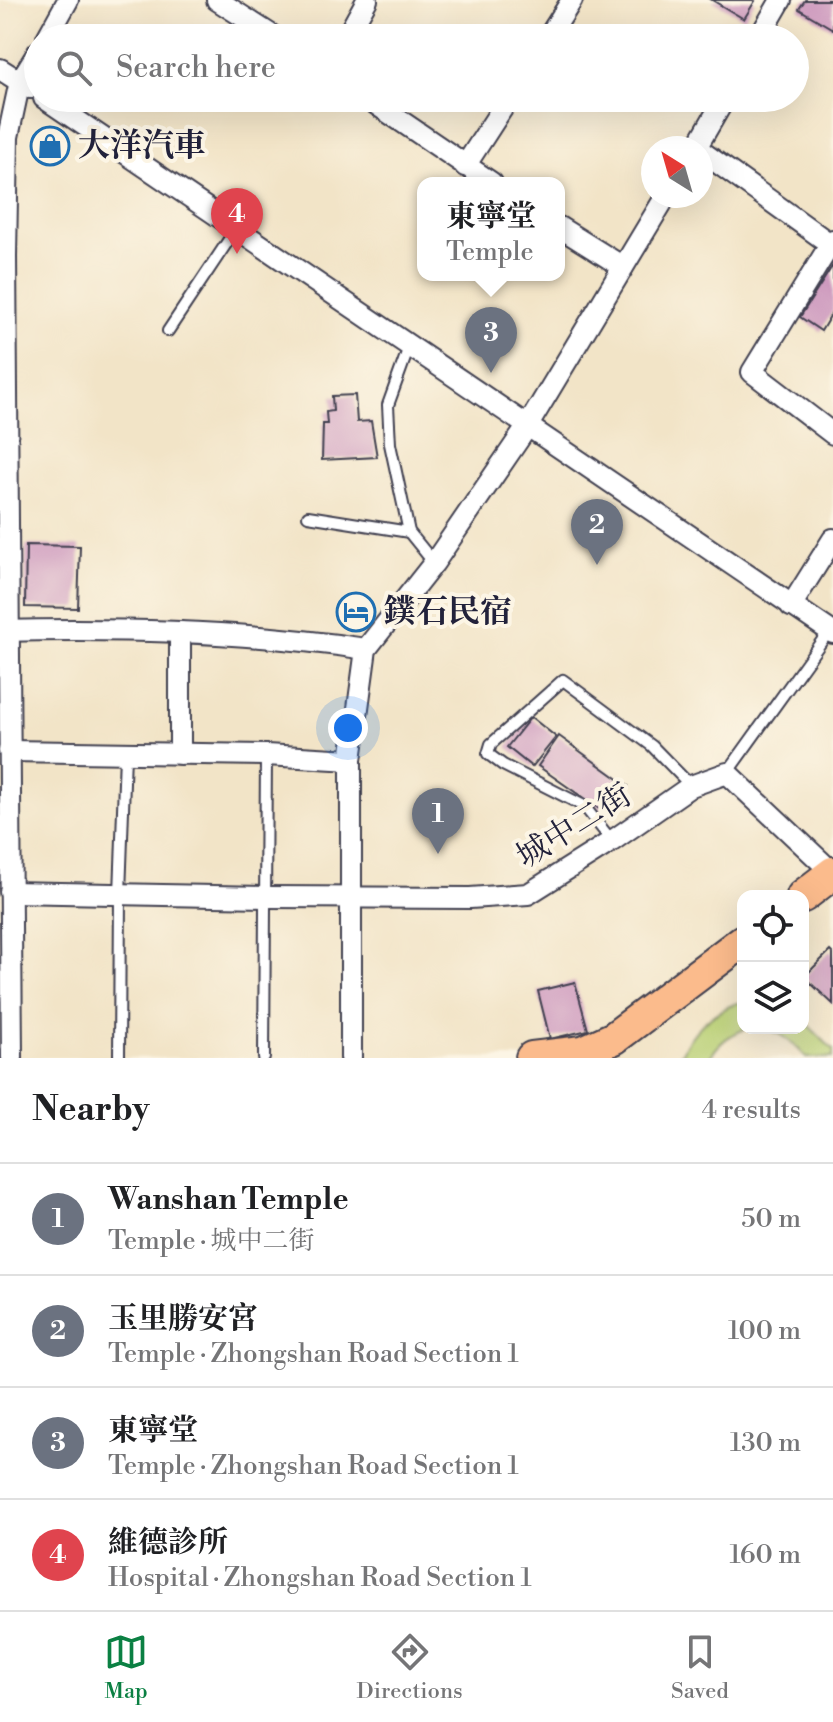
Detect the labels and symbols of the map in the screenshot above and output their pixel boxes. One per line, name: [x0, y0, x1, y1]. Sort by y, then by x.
shop icon: 大洋汽車: [29, 125, 71, 167]
place label: 大洋汽車: [78, 126, 206, 166]
north arrow: [641, 136, 713, 208]
pin: 4: [211, 188, 263, 254]
pin: 3: [465, 307, 517, 373]
pin: 2: [571, 499, 623, 565]
hotel icon: 鏷石民宿: [335, 591, 377, 633]
place label: 鏷石民宿: [384, 592, 512, 632]
your location: [328, 708, 368, 748]
street label: 城中二街: [509, 775, 639, 877]
pin: 1: [412, 788, 464, 854]

